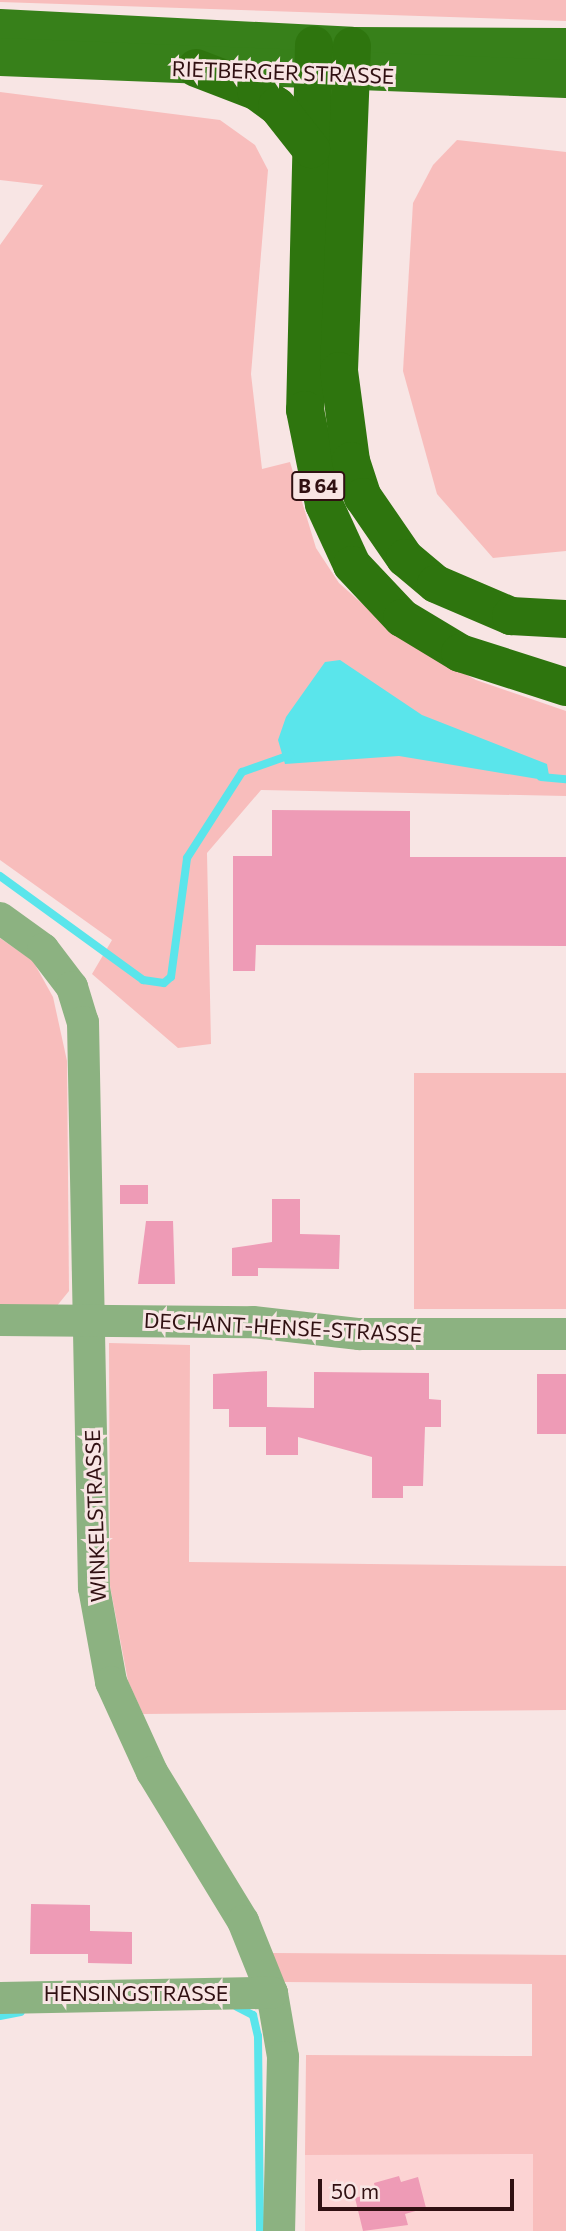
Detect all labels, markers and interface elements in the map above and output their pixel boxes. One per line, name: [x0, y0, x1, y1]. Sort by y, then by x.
street label: RIETBERGER STRASSE: [171, 56, 395, 88]
road number: B 64: [290, 471, 346, 502]
street label: DECHANT-HENSE-STRASSE: [143, 1307, 423, 1347]
street label: WINKELSTRASSE: [79, 1429, 111, 1603]
street label: HENSINGSTRASSE: [44, 1980, 228, 2006]
scale bar: [321, 2164, 517, 2208]
text: 50 m: [331, 2178, 379, 2203]

